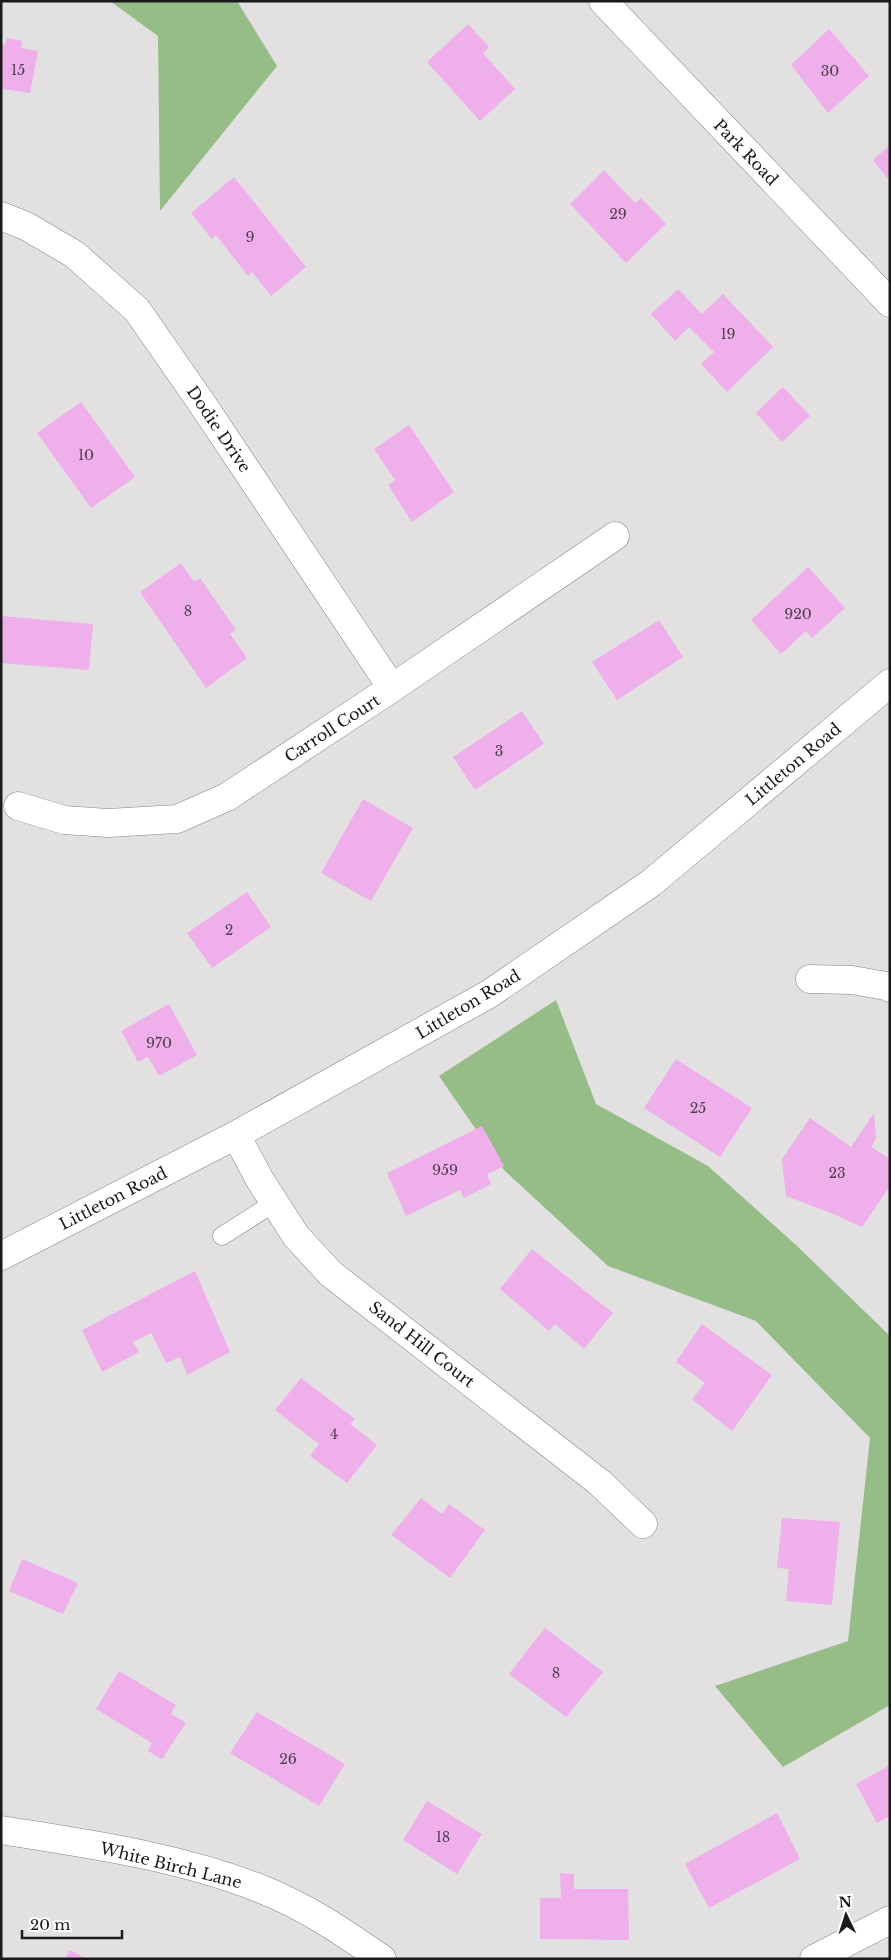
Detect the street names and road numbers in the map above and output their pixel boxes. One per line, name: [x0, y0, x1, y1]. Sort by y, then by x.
street label: Park Road: [710, 115, 783, 189]
street label: Dodie Drive: [183, 382, 255, 476]
street label: Carroll Court: [280, 690, 384, 766]
street label: Littleton Road: [741, 718, 845, 810]
street label: Littleton Road: [412, 965, 524, 1043]
street label: Littleton Road: [56, 1162, 170, 1234]
street label: Sand Hill Court: [365, 1297, 479, 1391]
street label: White Birch Lane: [97, 1837, 244, 1892]

